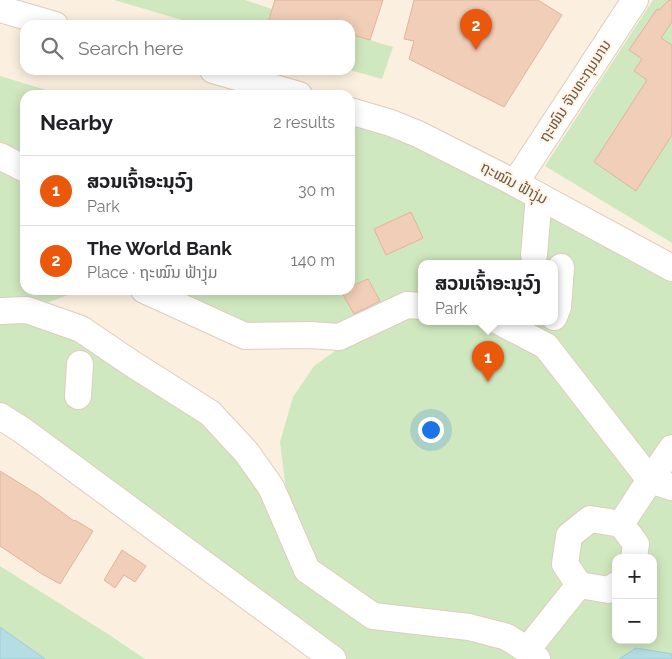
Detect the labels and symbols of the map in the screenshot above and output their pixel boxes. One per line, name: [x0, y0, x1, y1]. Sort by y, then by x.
pin: 2: [460, 9, 492, 50]
street label: ຖະໜົນ ຈັນທະກຸມມານ: [535, 36, 616, 146]
street label: ຖະໝົນ ຟ້າງຸ່ມ: [476, 158, 551, 211]
pin: 1: [472, 341, 504, 382]
your location: [418, 417, 444, 443]

